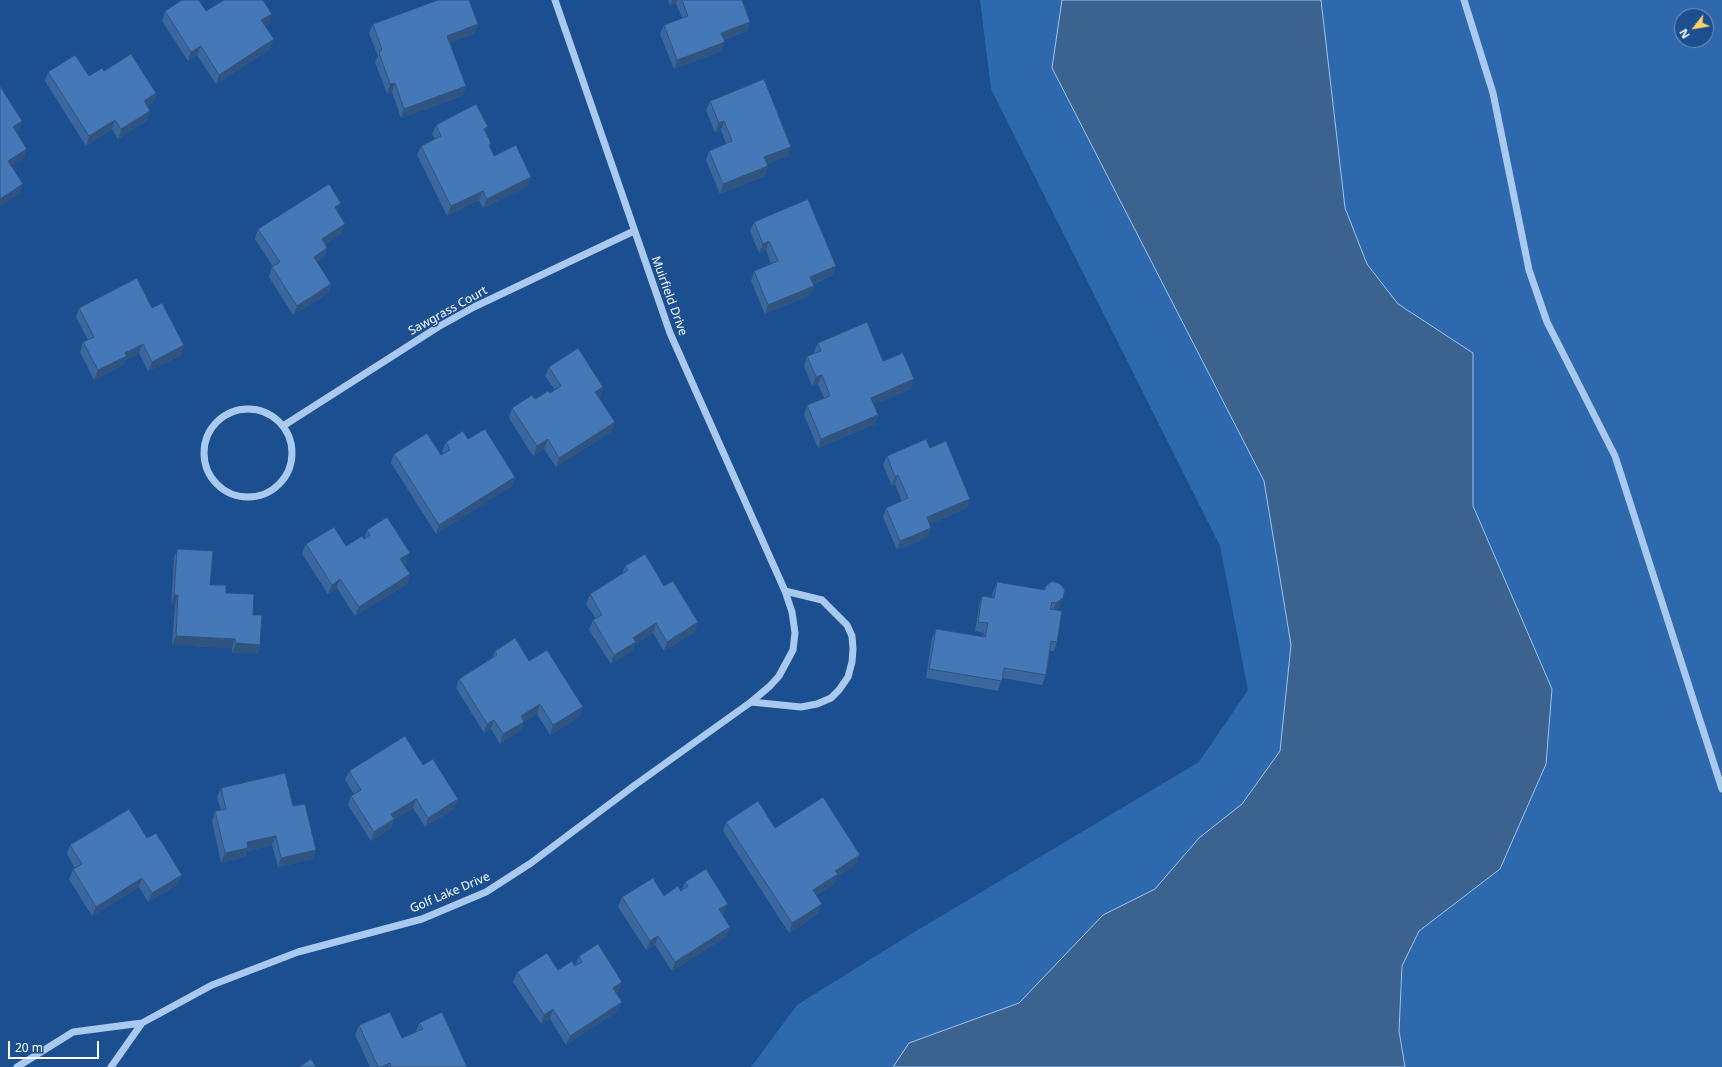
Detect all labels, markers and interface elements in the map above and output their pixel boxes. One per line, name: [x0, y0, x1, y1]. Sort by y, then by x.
north arrow: [1674, 8, 1714, 48]
text: N: [1675, 26, 1693, 42]
street label: Muirfield Drive: [648, 254, 690, 338]
street label: Sawgrass Court: [406, 283, 490, 339]
street label: Golf Lake Drive: [408, 870, 492, 916]
scale bar: [10, 1033, 101, 1059]
text: 20 m: [15, 1039, 43, 1056]

